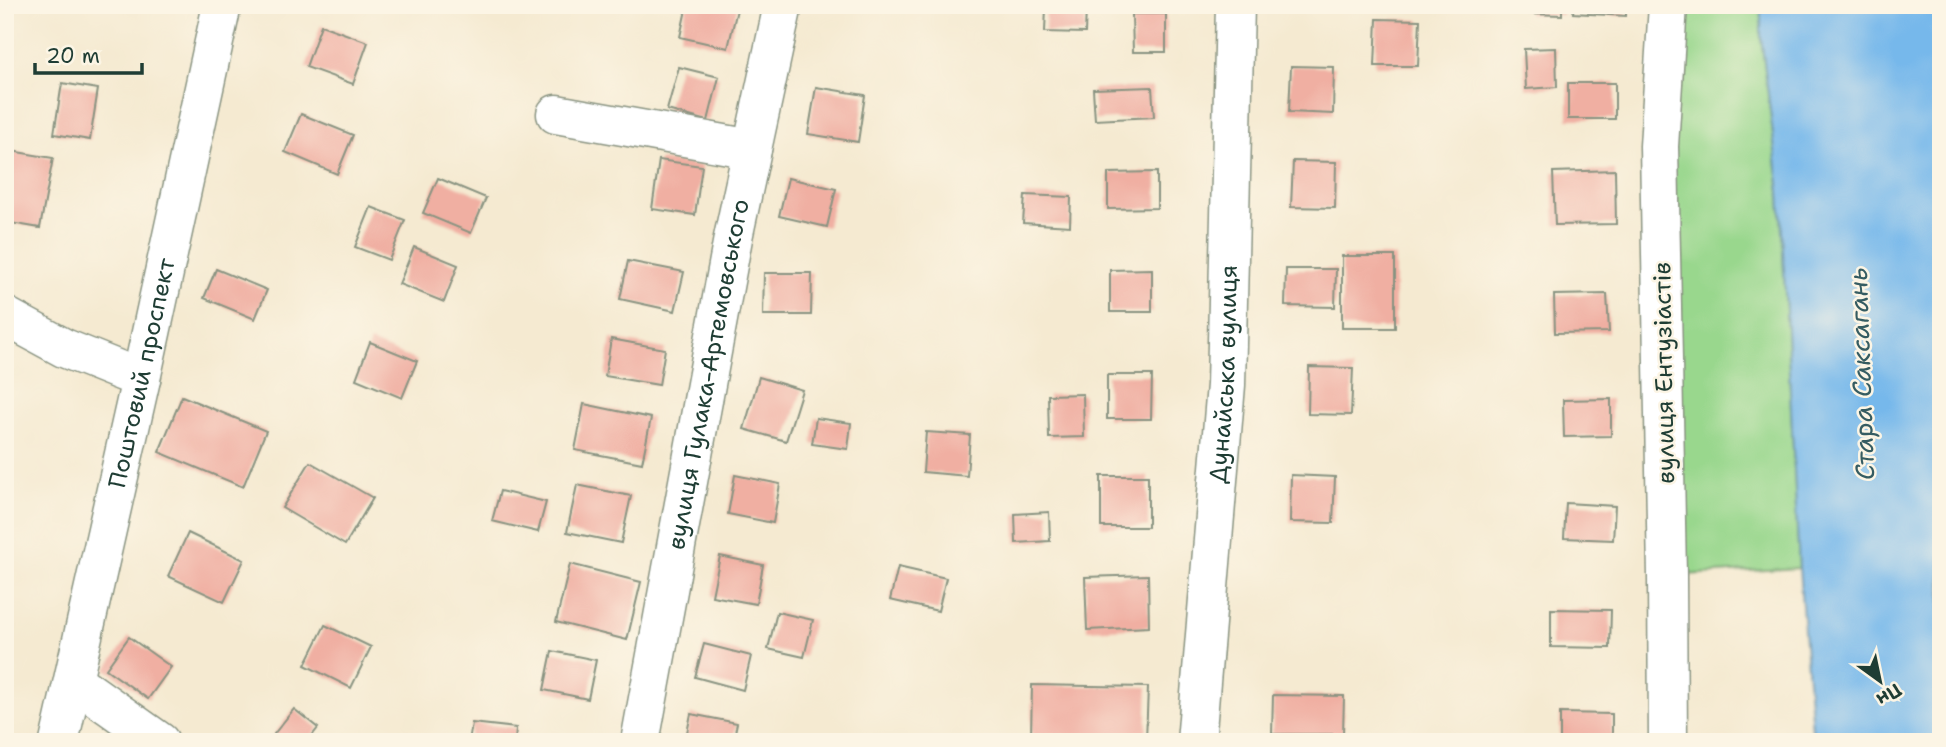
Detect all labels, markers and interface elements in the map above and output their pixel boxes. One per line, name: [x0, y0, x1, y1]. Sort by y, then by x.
scale bar: [35, 32, 142, 76]
text: 20 m: [46, 42, 100, 70]
street label: вулиця Гулака-Артемовського: [660, 196, 757, 552]
street label: Поштовий проспект: [101, 254, 183, 491]
street label: вулиця Ентузіастів: [1646, 262, 1682, 484]
street label: Дунайська вулиця: [1202, 264, 1245, 485]
water label: Стара Саксагань: [1840, 267, 1882, 481]
north arrow: [1844, 646, 1914, 716]
text: Пн: [1872, 678, 1906, 712]

